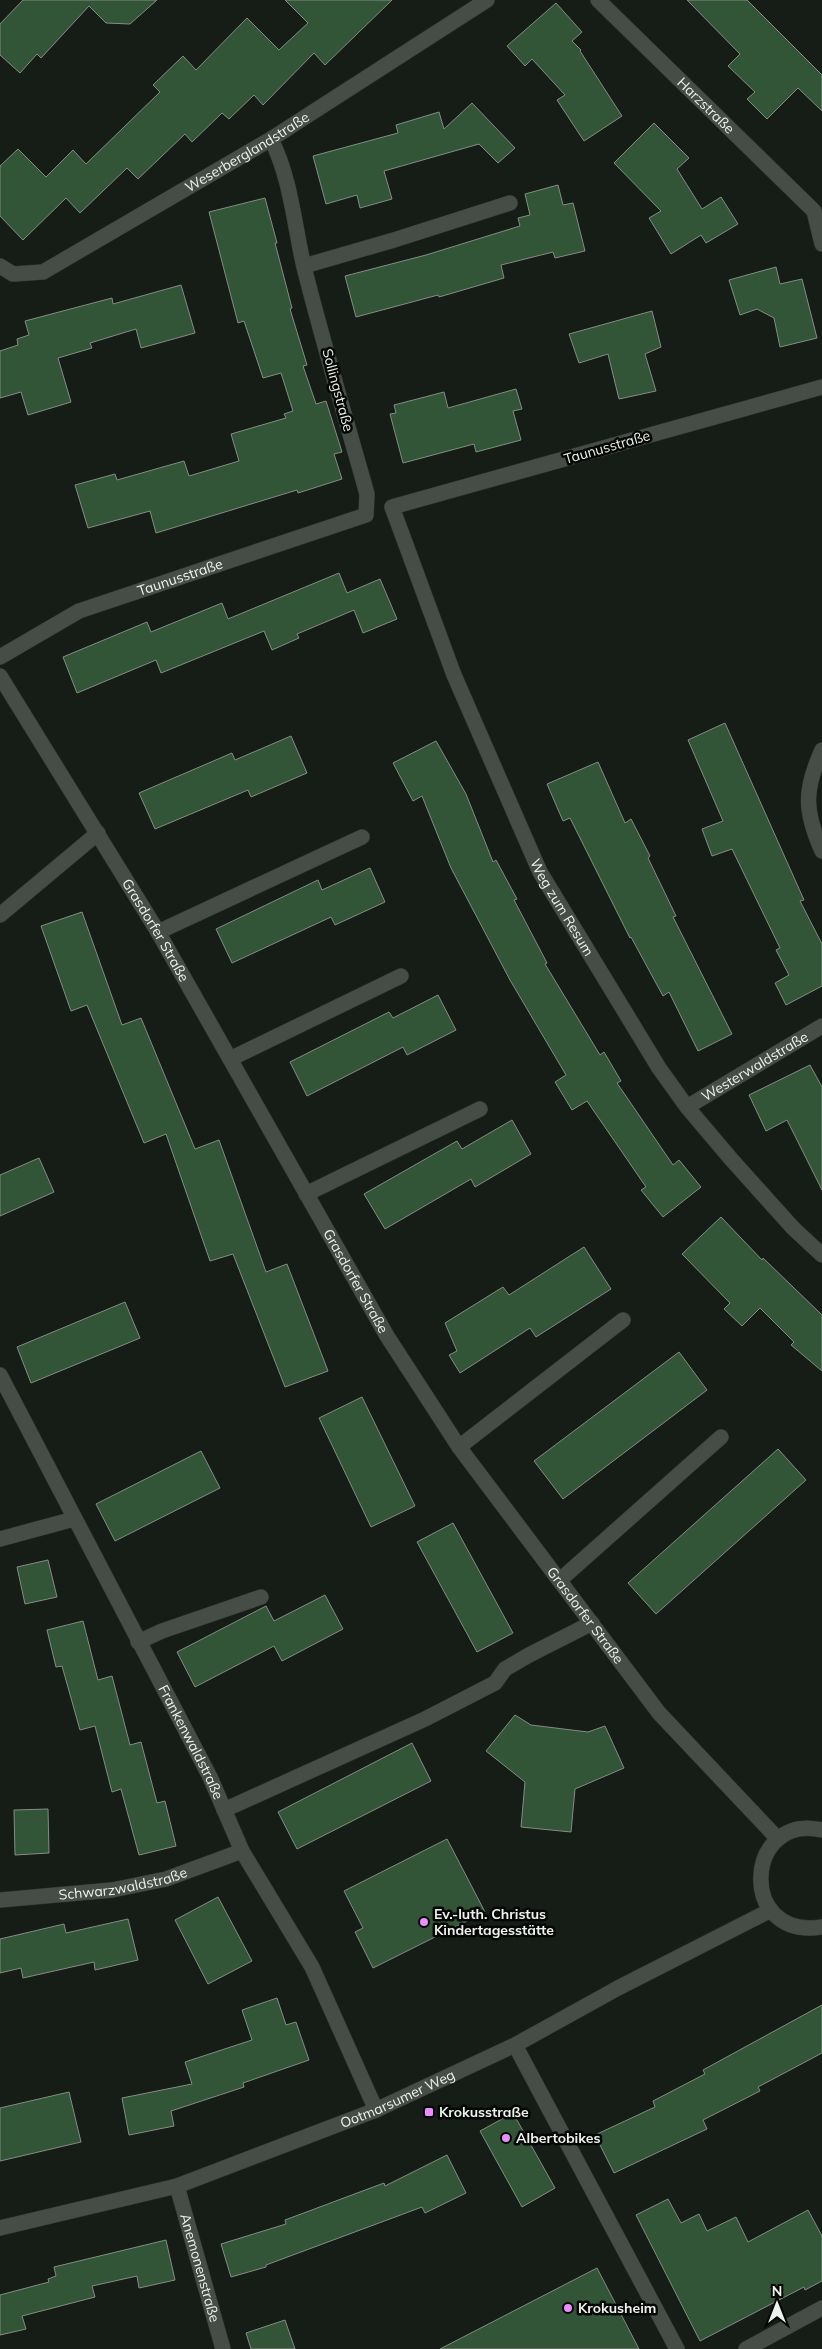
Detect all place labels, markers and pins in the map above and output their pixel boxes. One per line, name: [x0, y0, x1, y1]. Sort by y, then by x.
place label: Ev.-luth. Christus Kindertagesstätte: [434, 1905, 554, 1939]
marker: Ev.-luth. Christus Kindertagesstätte: [418, 1916, 430, 1928]
place label: Krokusstraße: [439, 2103, 529, 2121]
marker: Krokusstraße: [423, 2106, 435, 2118]
place label: Albertobikes: [516, 2129, 601, 2147]
marker: Albertobikes: [500, 2132, 512, 2144]
place label: Krokusheim: [578, 2299, 656, 2317]
marker: Krokusheim: [562, 2302, 574, 2314]

